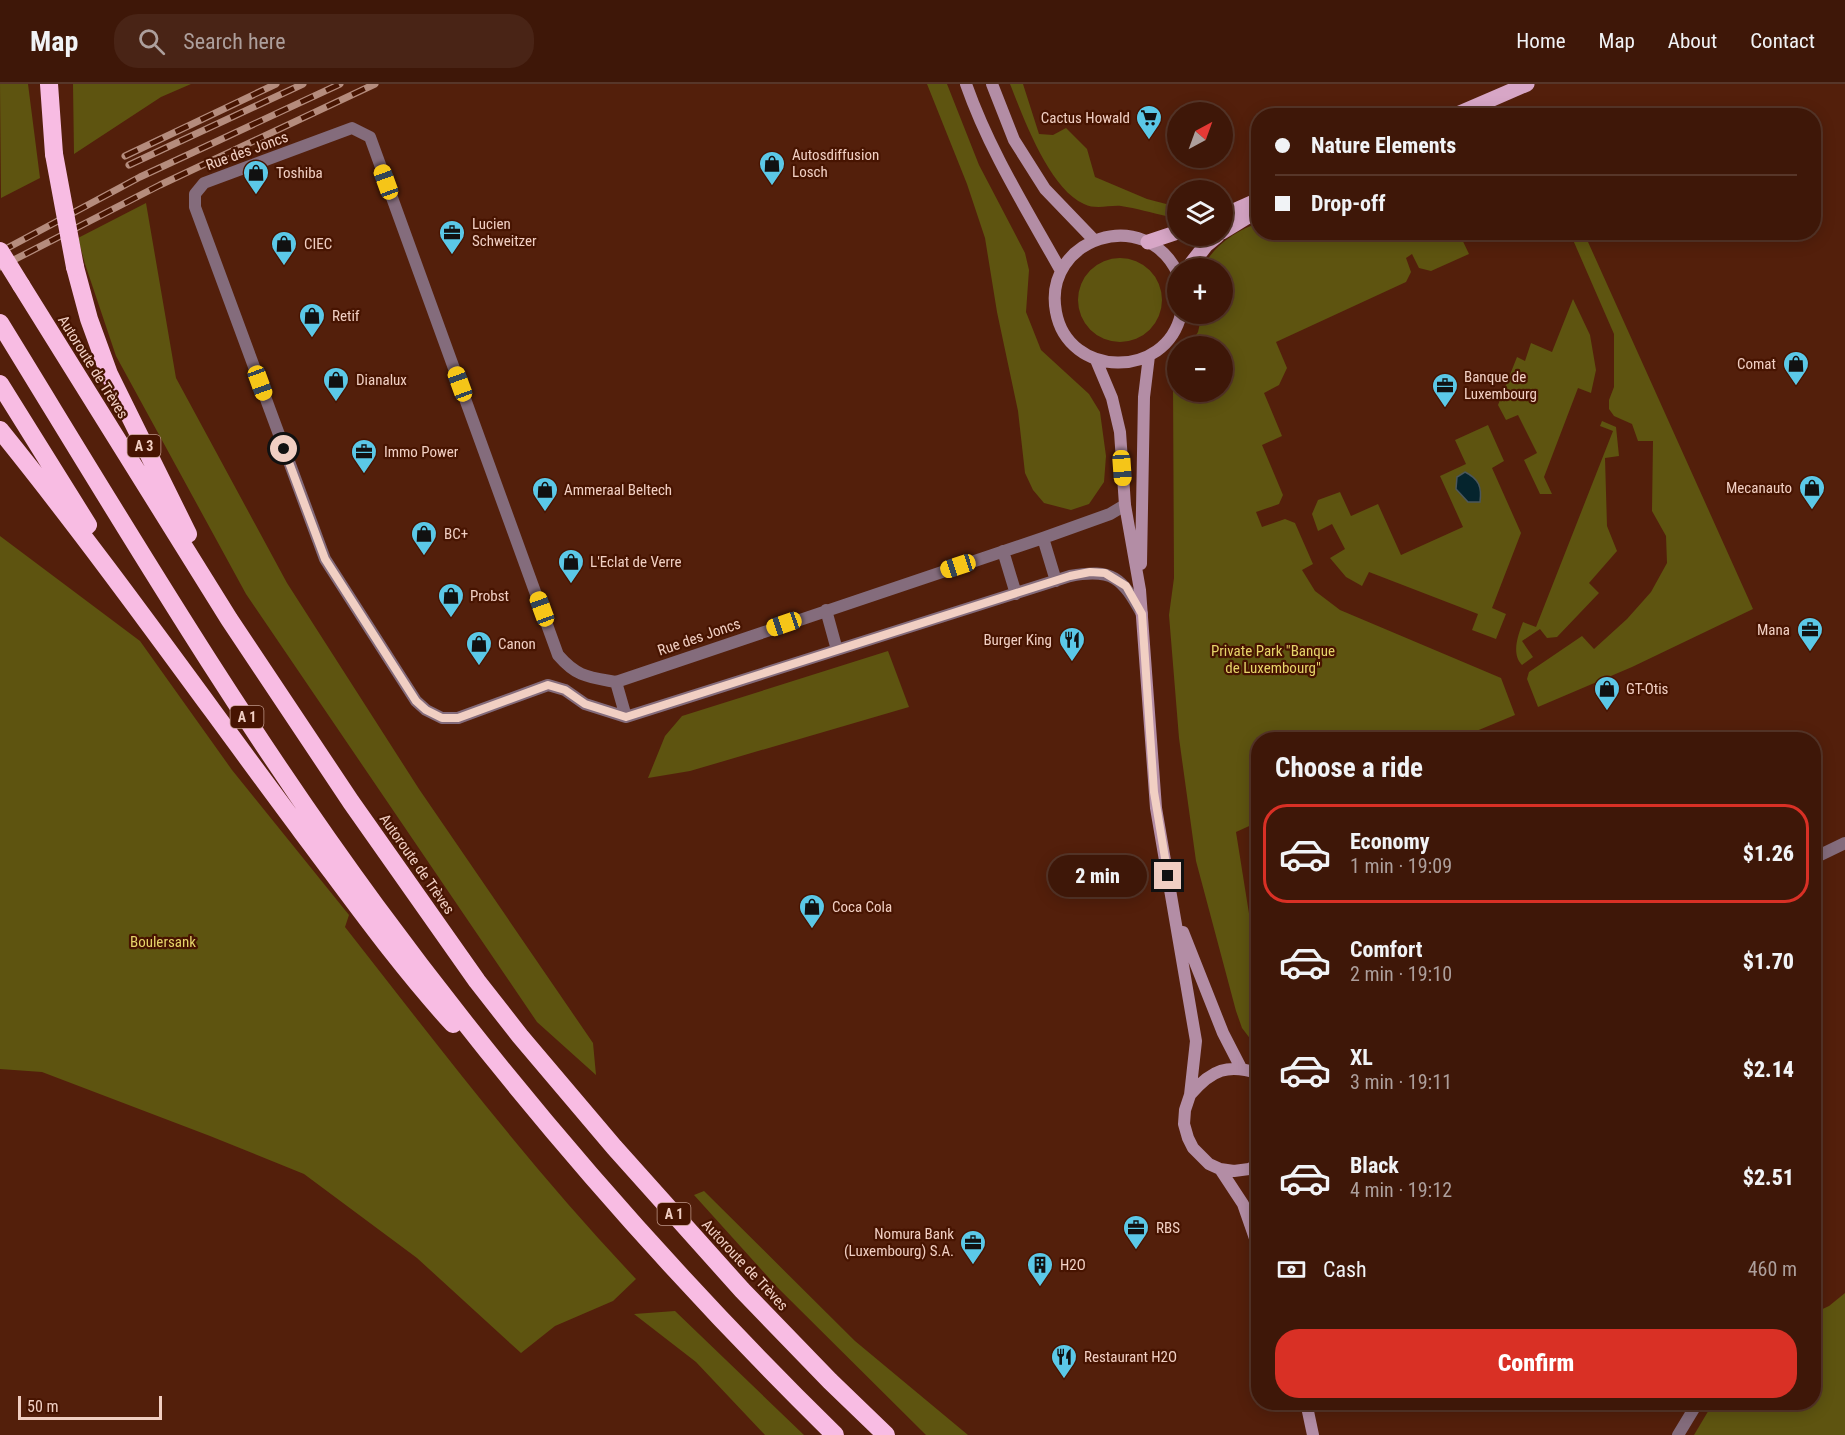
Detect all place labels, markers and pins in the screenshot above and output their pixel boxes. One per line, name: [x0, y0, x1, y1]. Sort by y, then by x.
supermarket icon: Cactus Howald: [1134, 103, 1164, 141]
place label: Cactus Howald: [1041, 109, 1130, 127]
place label: Autosdiffusion Losch: [792, 146, 879, 181]
shop icon: Autosdiffusion Losch: [757, 149, 787, 187]
shop icon: Toshiba: [241, 158, 271, 196]
place label: Toshiba: [276, 164, 323, 182]
place label: Lucien Schweitzer: [472, 215, 537, 250]
office icon: Lucien Schweitzer: [437, 218, 467, 256]
shop icon: CIEC: [269, 229, 299, 267]
place label: CIEC: [304, 235, 332, 253]
shop icon: Retif: [297, 301, 327, 339]
place label: Retif: [332, 307, 360, 325]
shop icon: Comat: [1781, 349, 1811, 387]
place label: Comat: [1737, 355, 1776, 373]
shop icon: Dianalux: [321, 365, 351, 403]
place label: Banque de Luxembourg: [1464, 368, 1537, 403]
place label: Dianalux: [356, 371, 407, 389]
office icon: Banque de Luxembourg: [1430, 371, 1460, 409]
office icon: Immo Power: [349, 437, 379, 475]
place label: Immo Power: [384, 443, 459, 461]
shop icon: Mecanauto: [1797, 473, 1827, 511]
shop icon: Ammeraal Beltech: [530, 475, 560, 513]
place label: Mecanauto: [1726, 479, 1792, 497]
place label: Ammeraal Beltech: [564, 481, 672, 499]
shop icon: BC+: [409, 519, 439, 557]
place label: BC+: [444, 525, 468, 543]
shop icon: L'Eclat de Verre: [556, 547, 586, 585]
place label: L'Eclat de Verre: [590, 553, 682, 571]
shop icon: Probst: [436, 581, 466, 619]
place label: Probst: [470, 587, 509, 605]
office icon: Mana: [1795, 615, 1825, 653]
place label: Mana: [1757, 621, 1790, 639]
restaurant icon: Burger King: [1057, 625, 1087, 663]
shop icon: Canon: [464, 629, 494, 667]
place label: Burger King: [983, 631, 1052, 649]
place label: Canon: [498, 635, 536, 653]
shop icon: GT-Otis: [1592, 674, 1622, 712]
place label: GT-Otis: [1626, 680, 1669, 698]
shop icon: Coca Cola: [797, 892, 827, 930]
place label: Coca Cola: [832, 898, 892, 916]
office icon: RBS: [1121, 1213, 1151, 1251]
place label: RBS: [1156, 1219, 1180, 1237]
place label: Nomura Bank (Luxembourg) S.A.: [844, 1225, 954, 1260]
office icon: Nomura Bank (Luxembourg) S.A.: [958, 1228, 988, 1266]
building icon: H2O: [1025, 1250, 1055, 1288]
place label: H2O: [1060, 1256, 1086, 1274]
restaurant icon: Restaurant H2O: [1049, 1342, 1079, 1380]
place label: Restaurant H2O: [1084, 1348, 1177, 1366]

